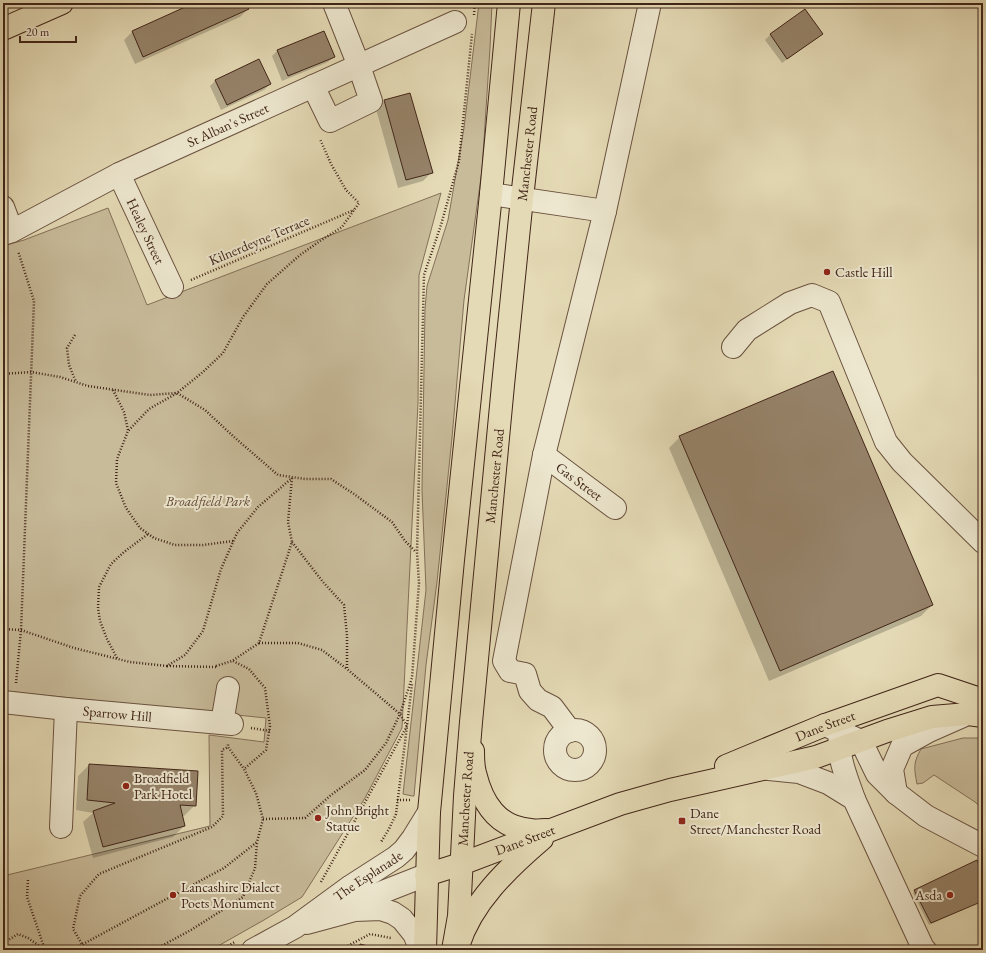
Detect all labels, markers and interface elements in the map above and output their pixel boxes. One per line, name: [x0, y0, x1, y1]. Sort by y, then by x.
scale bar: [20, 18, 76, 44]
text: 20 m: [26, 24, 50, 40]
street label: St Alban's Street: [184, 98, 272, 151]
street label: Manchester Road: [513, 105, 541, 202]
street label: Healey Street: [123, 195, 169, 268]
street label: Kilnerdeyne Terrace: [206, 211, 312, 269]
place label: Castle Hill: [835, 263, 893, 281]
marker: Castle Hill: [822, 267, 832, 277]
street label: Manchester Road: [481, 427, 508, 524]
street label: Gas Street: [552, 458, 607, 505]
park label: Broadfield Park: [165, 492, 251, 510]
street label: Sparrow Hill: [82, 702, 153, 726]
street label: Dane Street: [792, 706, 858, 745]
street label: Manchester Road: [454, 750, 478, 847]
place label: Broadfield Park Hotel: [134, 769, 193, 803]
marker: Broadfield Park Hotel: [121, 781, 131, 791]
place label: John Bright Statue: [325, 801, 390, 835]
place label: Dane Street/Manchester Road: [690, 804, 822, 838]
marker: John Bright Statue: [313, 813, 323, 823]
marker: Dane Street/Manchester Road: [677, 816, 687, 826]
street label: Dane Street: [492, 820, 558, 859]
street label: The Esplanade: [330, 846, 407, 905]
place label: Lancashire Dialect Poets Monument: [181, 878, 280, 912]
place label: Asda: [914, 886, 942, 904]
marker: Lancashire Dialect Poets Monument: [168, 890, 178, 900]
marker: Asda: [945, 890, 955, 900]

